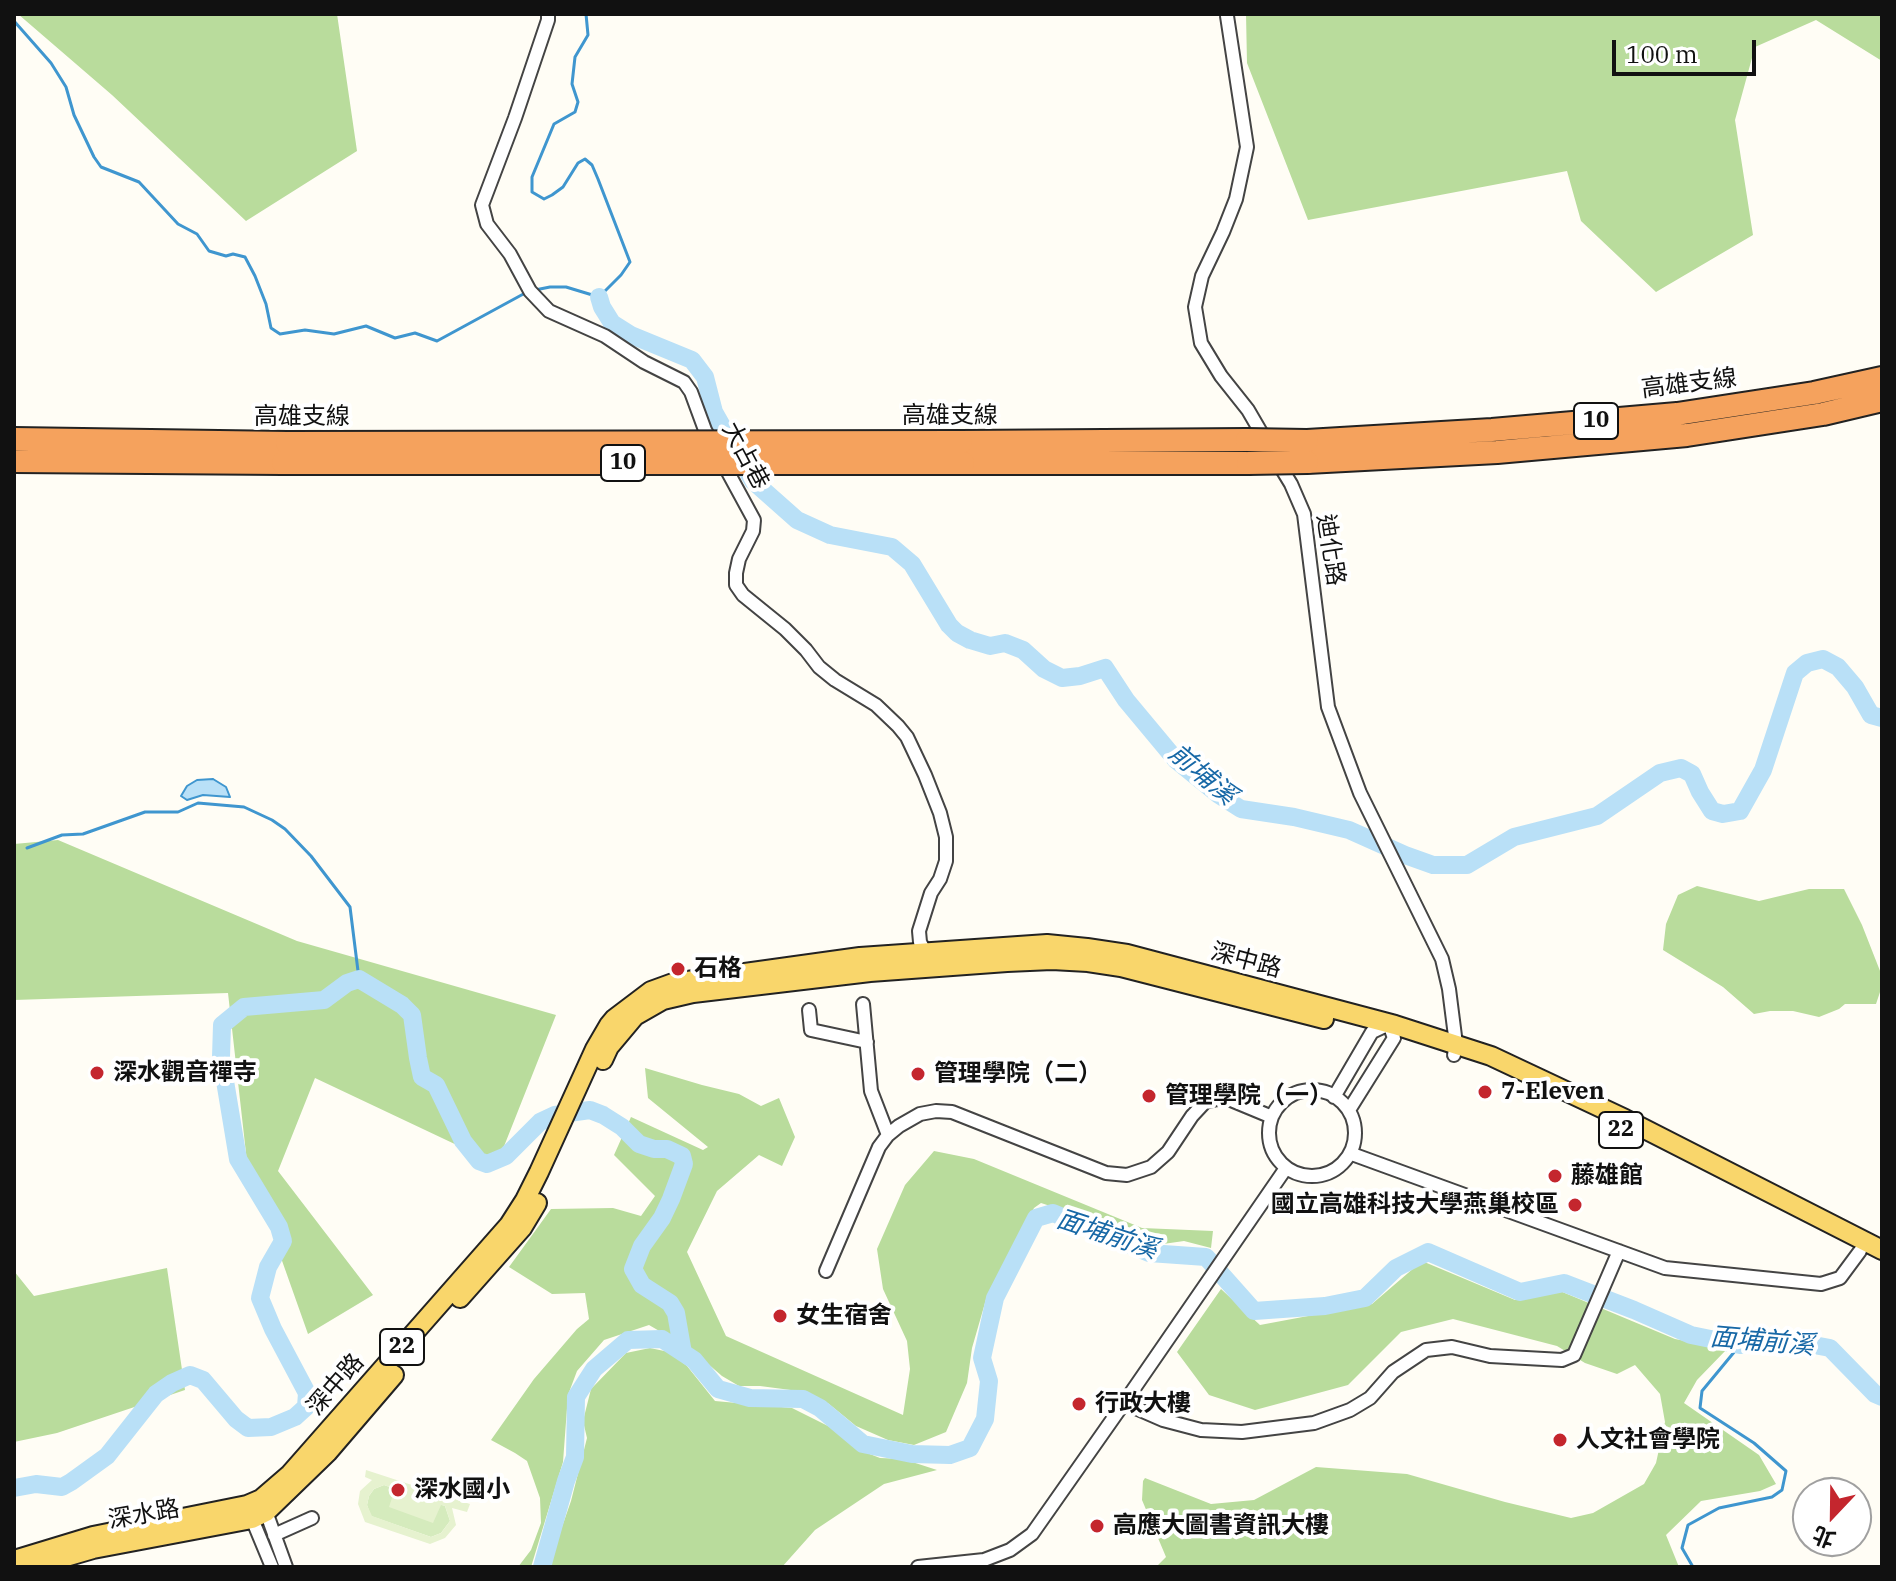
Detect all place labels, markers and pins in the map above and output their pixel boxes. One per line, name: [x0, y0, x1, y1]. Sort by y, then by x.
place label: 石格: [694, 955, 742, 983]
marker: 石格: [669, 960, 687, 978]
place label: 深水觀音禪寺: [113, 1059, 257, 1087]
place label: 管理學院（二）: [934, 1060, 1102, 1088]
marker: 深水觀音禪寺: [88, 1064, 106, 1082]
marker: 管理學院（二）: [909, 1065, 927, 1083]
place label: 7-Eleven: [1501, 1078, 1605, 1106]
place label: 管理學院（一）: [1165, 1082, 1333, 1110]
marker: 7-Eleven: [1476, 1083, 1494, 1101]
marker: 管理學院（一）: [1140, 1087, 1158, 1105]
place label: 藤雄館: [1571, 1162, 1643, 1190]
marker: 藤雄館: [1546, 1167, 1564, 1185]
place label: 國立高雄科技大學燕巢校區: [1271, 1191, 1559, 1219]
marker: 國立高雄科技大學燕巢校區: [1566, 1196, 1584, 1214]
place label: 女生宿舍: [796, 1302, 892, 1330]
marker: 女生宿舍: [771, 1307, 789, 1325]
place label: 行政大樓: [1095, 1390, 1191, 1418]
marker: 行政大樓: [1070, 1395, 1088, 1413]
place label: 人文社會學院: [1576, 1426, 1720, 1454]
marker: 人文社會學院: [1551, 1431, 1569, 1449]
place label: 深水國小: [414, 1476, 510, 1504]
marker: 深水國小: [389, 1481, 407, 1499]
place label: 高應大圖書資訊大樓: [1113, 1512, 1329, 1540]
marker: 高應大圖書資訊大樓: [1088, 1517, 1106, 1535]

